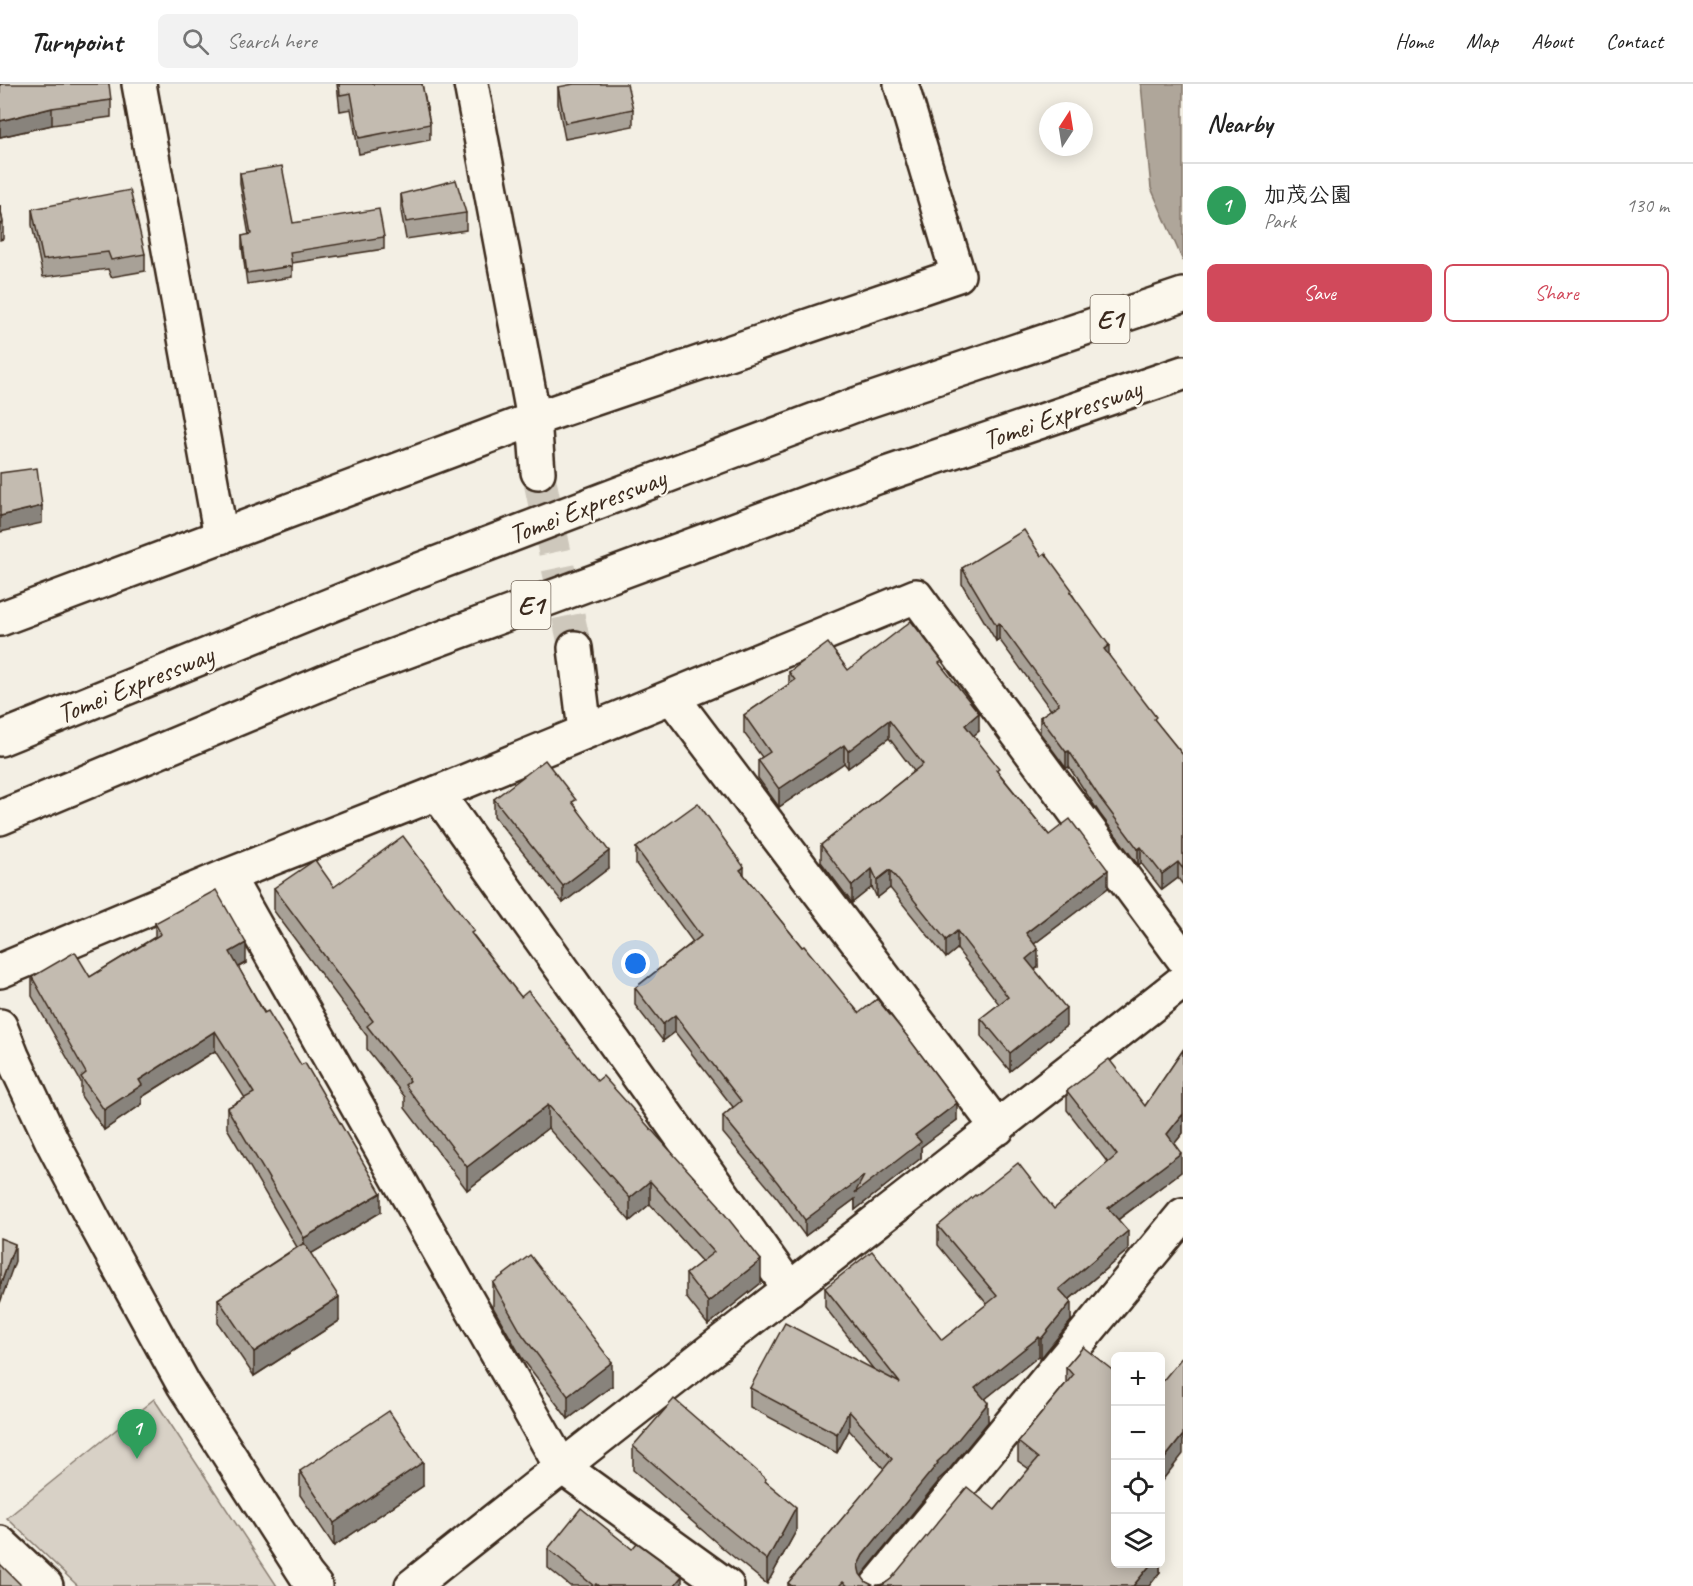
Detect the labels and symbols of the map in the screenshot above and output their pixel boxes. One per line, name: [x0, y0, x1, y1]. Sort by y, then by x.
north arrow: [1039, 102, 1093, 156]
road number: E1: [1090, 295, 1130, 343]
street label: Tomei Expressway: [978, 370, 1148, 457]
street label: Tomei Expressway: [503, 459, 673, 552]
road number: E1: [512, 581, 550, 629]
street label: Tomei Expressway: [52, 636, 221, 731]
your location: [621, 949, 650, 978]
pin: 1: [118, 1410, 156, 1459]

